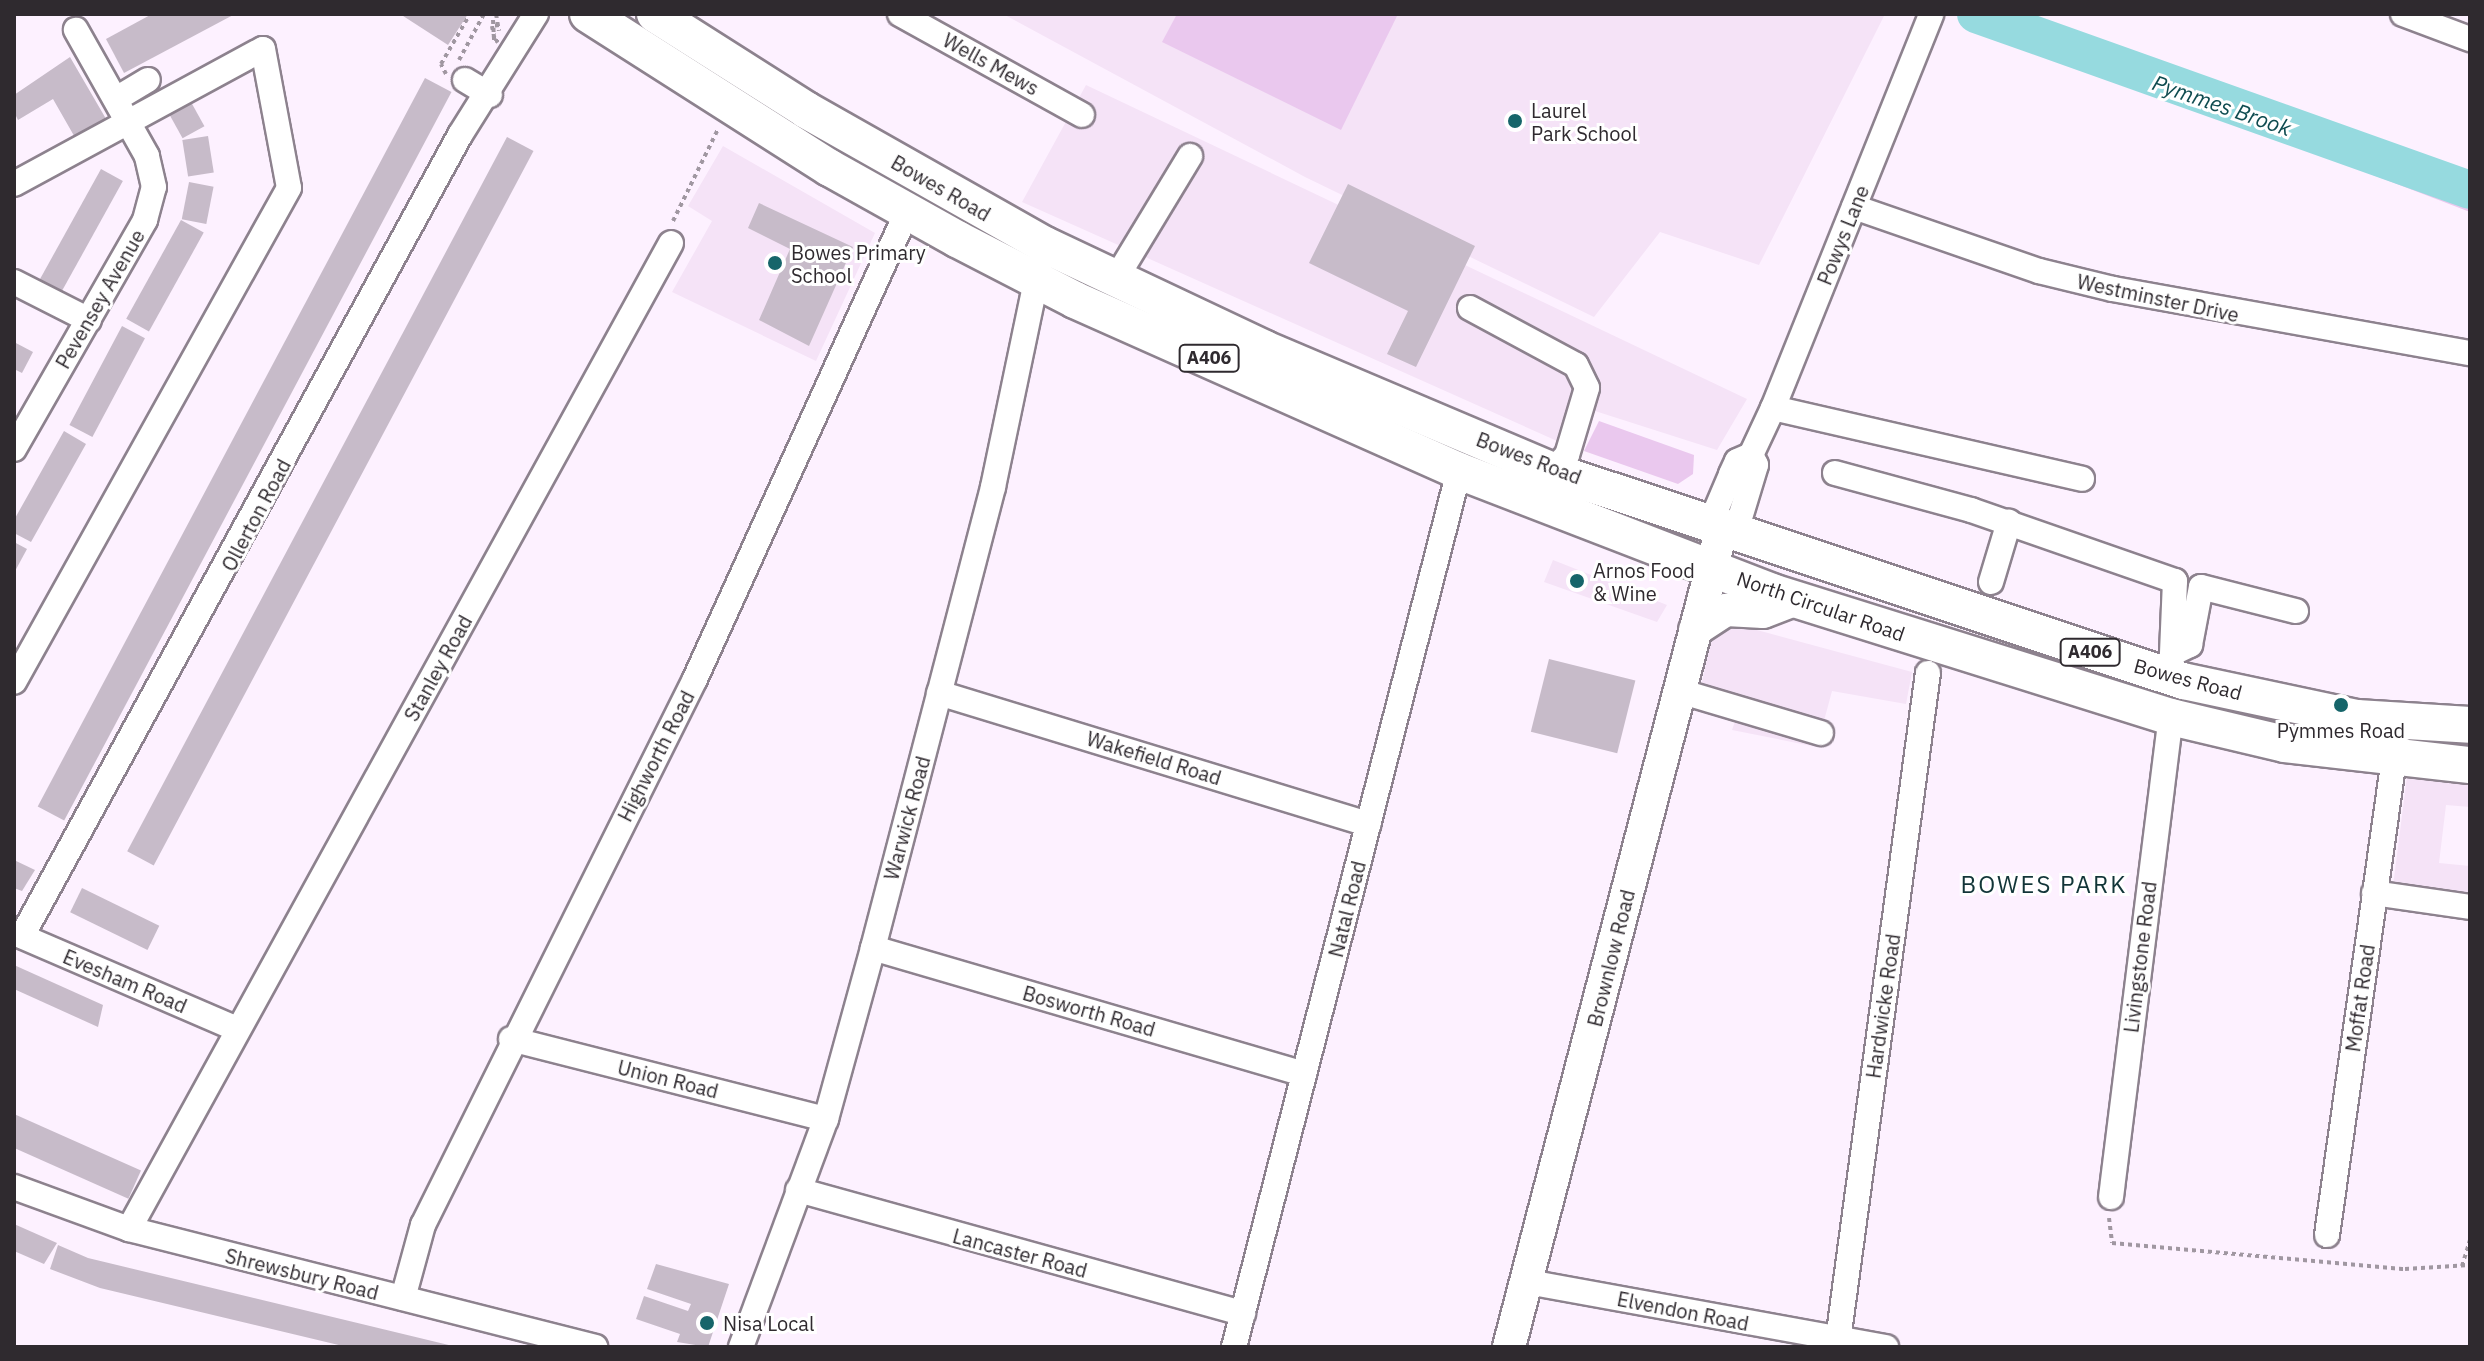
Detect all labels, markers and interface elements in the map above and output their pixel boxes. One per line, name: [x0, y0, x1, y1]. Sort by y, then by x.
street label: Wells Mews: [939, 28, 1043, 100]
water label: Pymmes Brook: [2149, 69, 2295, 141]
place label: Laurel Park School: [1531, 98, 1637, 145]
marker: Laurel Park School: [1506, 112, 1524, 130]
street label: Bowes Road: [887, 150, 995, 226]
street label: Powys Lane: [1812, 182, 1874, 288]
street label: Pevensey Avenue: [50, 225, 150, 373]
place label: Bowes Primary School: [791, 240, 926, 287]
marker: Bowes Primary School: [766, 254, 784, 272]
street label: Westminster Drive: [2075, 269, 2241, 327]
road number: A406: [1177, 344, 1241, 372]
street label: Bowes Road: [1473, 427, 1585, 489]
street label: Ollerton Road: [216, 455, 296, 575]
place label: Arnos Food & Wine: [1593, 558, 1695, 605]
street label: North Circular Road: [1734, 566, 1908, 646]
marker: Arnos Food & Wine: [1568, 572, 1586, 590]
street label: Stanley Road: [399, 611, 477, 725]
road number: A406: [2058, 638, 2122, 666]
street label: Bowes Road: [2131, 653, 2245, 705]
street label: Highworth Road: [613, 686, 699, 826]
marker: Pymmes Road: [2332, 696, 2350, 714]
place label: Pymmes Road: [2277, 718, 2405, 742]
street label: Wakefield Road: [1084, 726, 1224, 790]
street label: Warwick Road: [879, 753, 935, 883]
street label: Natal Road: [1323, 858, 1371, 960]
district label: BOWES PARK: [1960, 871, 2128, 899]
street label: Livingstone Road: [2119, 880, 2161, 1034]
street label: Brownlow Road: [1582, 887, 1640, 1029]
street label: Hardwicke Road: [1861, 932, 1905, 1080]
street label: Moffat Road: [2341, 943, 2379, 1053]
street label: Evesham Road: [59, 944, 191, 1018]
street label: Bosworth Road: [1020, 981, 1158, 1041]
street label: Union Road: [615, 1055, 721, 1103]
street label: Lancaster Road: [950, 1224, 1090, 1282]
street label: Shrewsbury Road: [223, 1243, 381, 1305]
street label: Elvendon Road: [1615, 1286, 1751, 1336]
place label: Nisa Local: [723, 1311, 814, 1335]
marker: Nisa Local: [698, 1314, 716, 1332]

